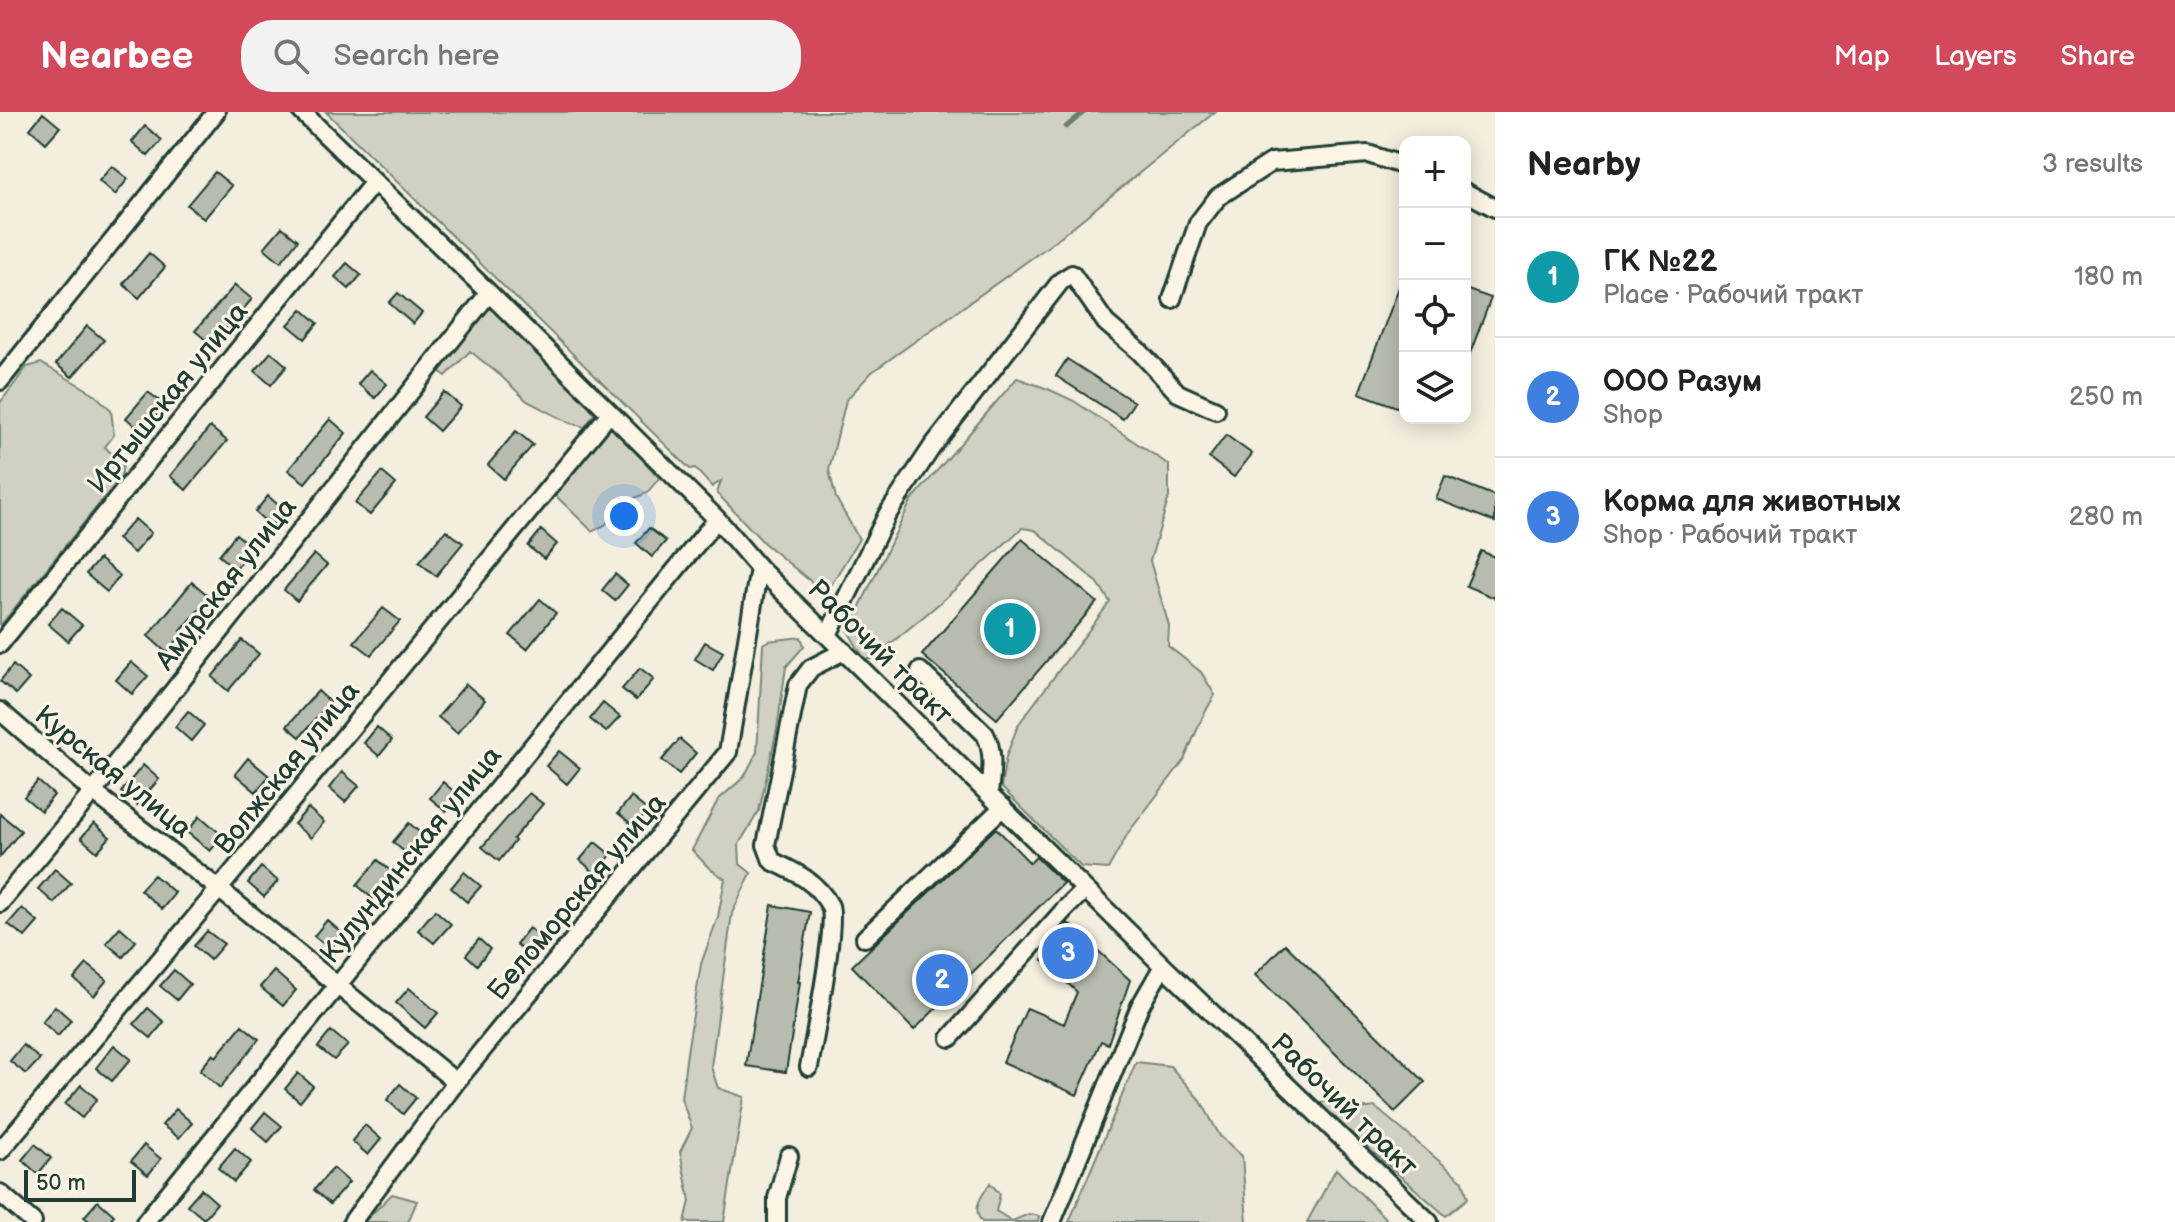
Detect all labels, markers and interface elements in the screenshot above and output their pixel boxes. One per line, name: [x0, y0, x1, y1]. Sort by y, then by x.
search box: [241, 20, 801, 92]
text: Nearbee: [40, 34, 193, 79]
icon: search: [269, 34, 313, 78]
text: Search here: [333, 38, 500, 74]
text: Map: [1834, 40, 1890, 73]
text: Layers: [1934, 40, 2017, 73]
text: Share: [2061, 40, 2135, 73]
map controls: [1399, 136, 1471, 424]
button: +: [1399, 136, 1471, 208]
text: Nearby: [1527, 144, 1641, 185]
text: 3 results: [2042, 149, 2143, 180]
button: −: [1399, 208, 1471, 280]
text: ГК №22: [1603, 244, 1717, 280]
text: 1: [1548, 262, 1558, 293]
text: 180 m: [2074, 262, 2143, 293]
button: locate: [1399, 280, 1471, 352]
text: Place · Рабочий тракт: [1603, 280, 1863, 311]
street label: Иртышская улица: [81, 296, 256, 500]
button: layers: [1399, 352, 1471, 424]
text: ООО Разум: [1603, 364, 1762, 400]
text: 2: [1545, 382, 1561, 413]
text: 250 m: [2069, 382, 2143, 413]
text: Shop: [1603, 400, 1663, 431]
text: Корма для животных: [1603, 484, 1900, 520]
street label: Амурская улица: [148, 491, 304, 677]
your location: [604, 496, 644, 536]
text: 3: [1545, 502, 1561, 533]
text: 280 m: [2069, 502, 2143, 533]
text: Shop · Рабочий тракт: [1603, 520, 1857, 551]
street label: Рабочий тракт: [801, 573, 959, 731]
pin: 1: [984, 599, 1036, 659]
street label: Волжская улица: [208, 675, 367, 861]
street label: Курская улица: [28, 699, 198, 846]
street label: Кулундинская улица: [314, 740, 509, 970]
street label: Беломорская улица: [481, 787, 674, 1007]
pin: 3: [1042, 923, 1094, 983]
pin: 2: [916, 950, 968, 1010]
street label: Рабочий тракт: [1264, 1027, 1424, 1183]
scale bar: [24, 1166, 136, 1202]
text: 50 m: [36, 1170, 86, 1197]

